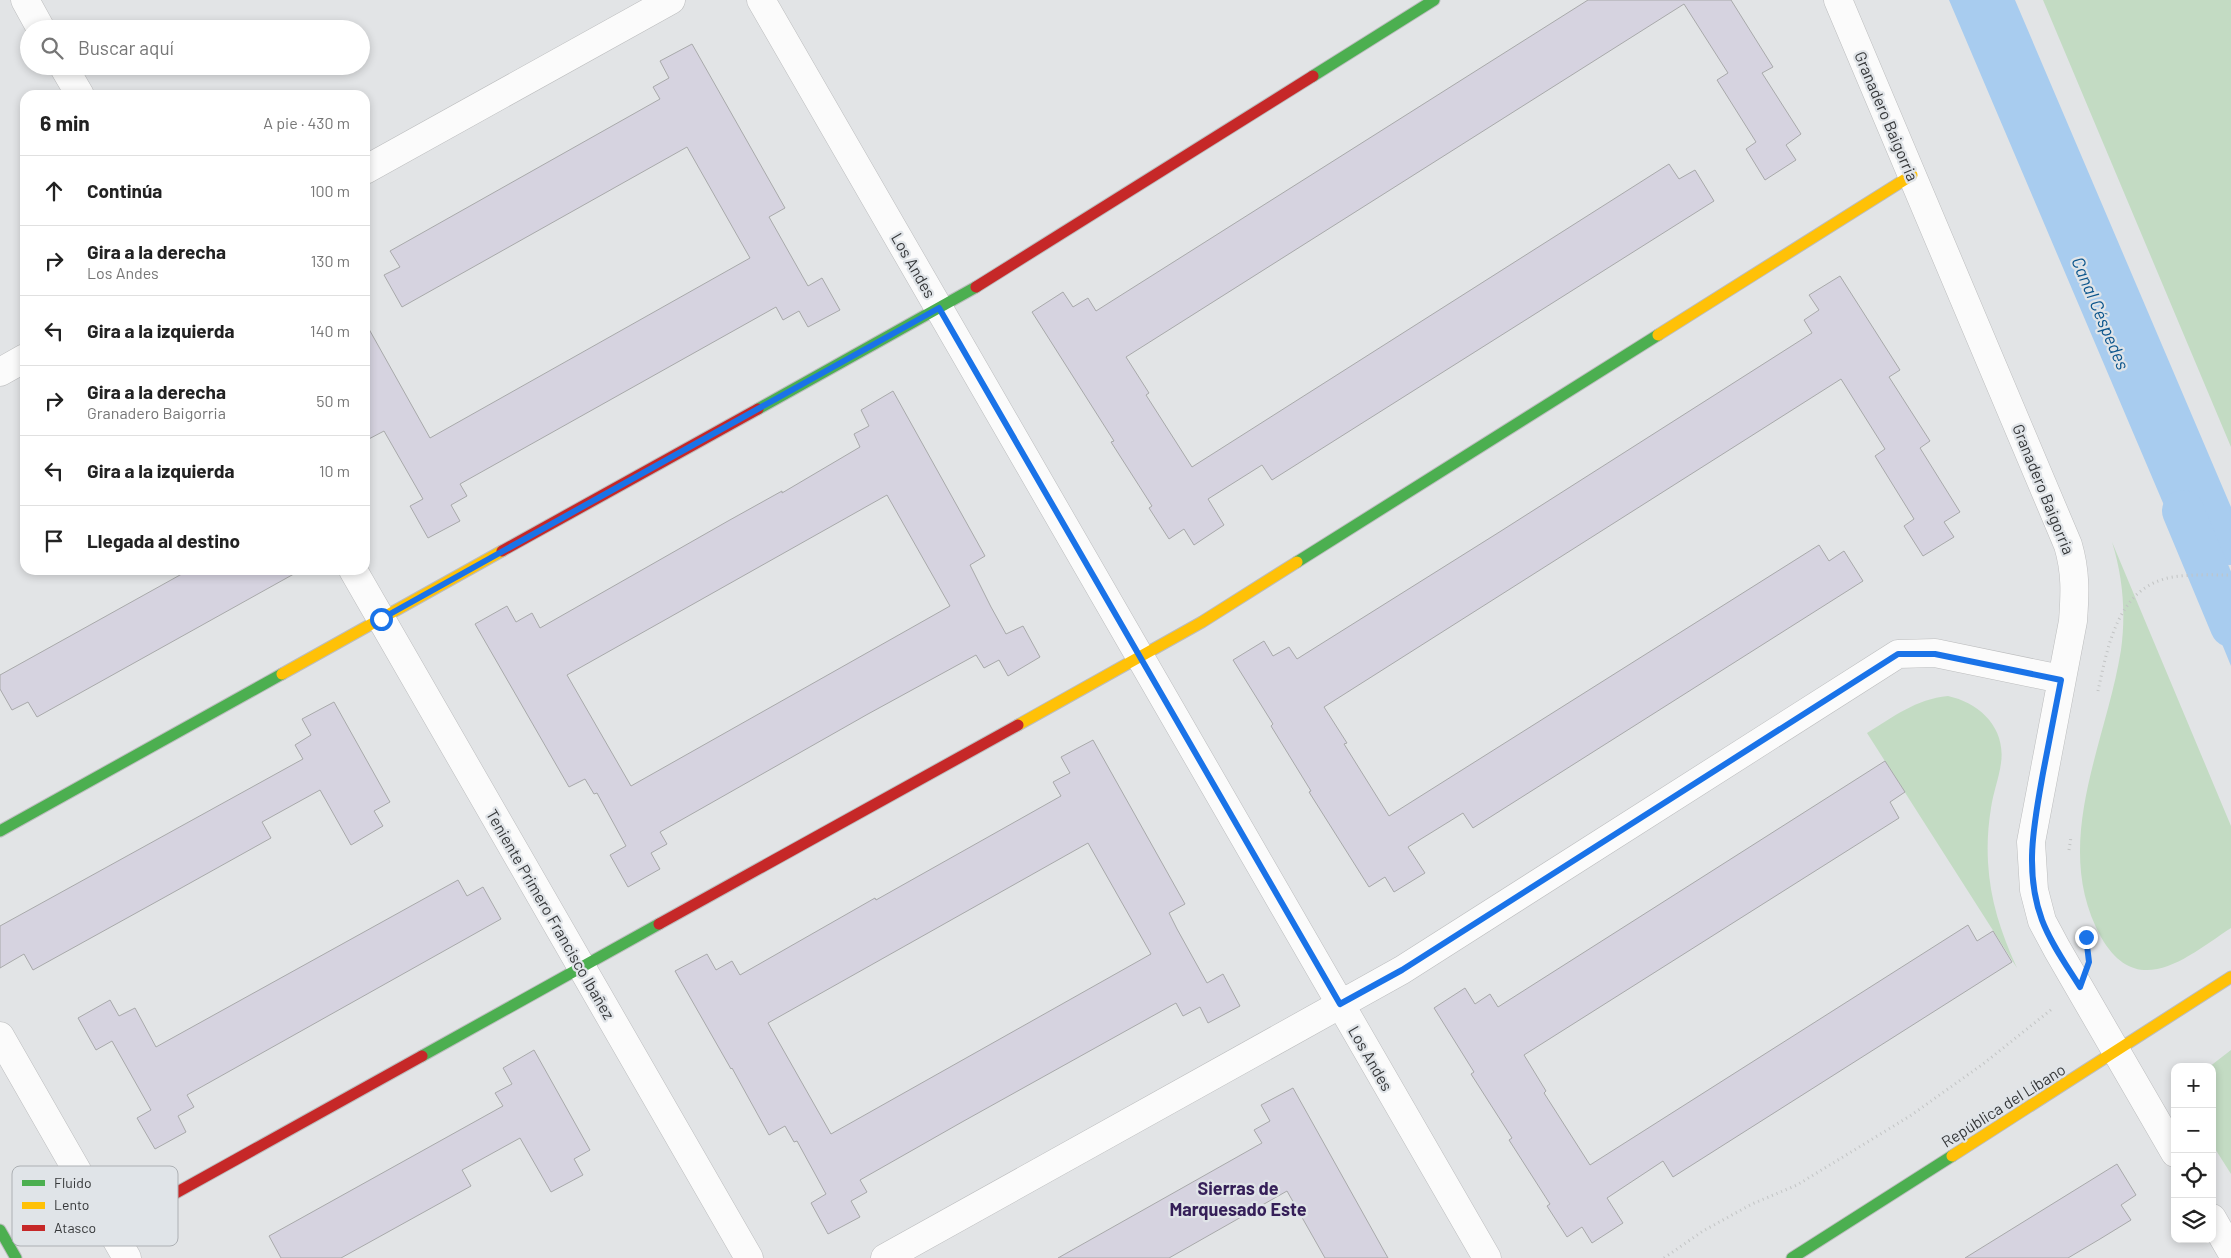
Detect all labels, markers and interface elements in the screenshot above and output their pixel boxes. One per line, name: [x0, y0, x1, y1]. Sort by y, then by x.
search box: [20, 20, 370, 75]
icon: search: [38, 34, 66, 62]
text: Buscar aquí: [78, 36, 174, 59]
street label: Granadero Baigorria: [1851, 48, 1923, 184]
text: 6 min: [40, 110, 90, 135]
text: A pie · 430 m: [263, 113, 350, 132]
icon: ahead: [40, 177, 68, 205]
text: Continúa: [87, 179, 162, 202]
text: 100 m: [310, 181, 350, 200]
street label: Los Andes: [888, 229, 940, 301]
text: Gira a la derecha: [87, 240, 226, 263]
icon: right: [40, 247, 68, 275]
text: 130 m: [311, 251, 350, 270]
water label: Canal Céspedes: [2067, 253, 2135, 373]
text: Los Andes: [87, 263, 159, 282]
icon: left: [40, 317, 68, 345]
text: Gira a la izquierda: [87, 319, 235, 342]
text: 140 m: [310, 321, 350, 340]
text: Gira a la derecha: [87, 380, 226, 403]
icon: right: [40, 387, 68, 415]
text: 50 m: [316, 391, 350, 410]
text: Granadero Baigorria: [87, 403, 226, 422]
street label: Granadero Baigorria: [2009, 421, 2079, 557]
icon: left: [40, 457, 68, 485]
text: Gira a la izquierda: [87, 459, 235, 482]
text: 10 m: [319, 461, 350, 480]
icon: arrive: [40, 527, 68, 555]
text: Llegada al destino: [87, 529, 240, 552]
route start: [370, 608, 393, 631]
street label: Teniente Primero Francisco Ibañez: [483, 806, 619, 1022]
route end: [2075, 926, 2098, 949]
street label: Los Andes: [1345, 1022, 1397, 1094]
street label: República del Líbano: [1937, 1059, 2069, 1151]
map controls: [2171, 1063, 2216, 1243]
button: +: [2171, 1063, 2216, 1108]
button: −: [2171, 1108, 2216, 1153]
button: locate: [2171, 1153, 2216, 1198]
legend: [12, 1166, 178, 1246]
text: Fluido: [54, 1174, 92, 1191]
district label: Sierras de Marquesado Este: [1169, 1177, 1307, 1220]
text: Lento: [54, 1196, 89, 1213]
button: layers: [2171, 1198, 2216, 1243]
text: Atasco: [54, 1219, 96, 1236]

